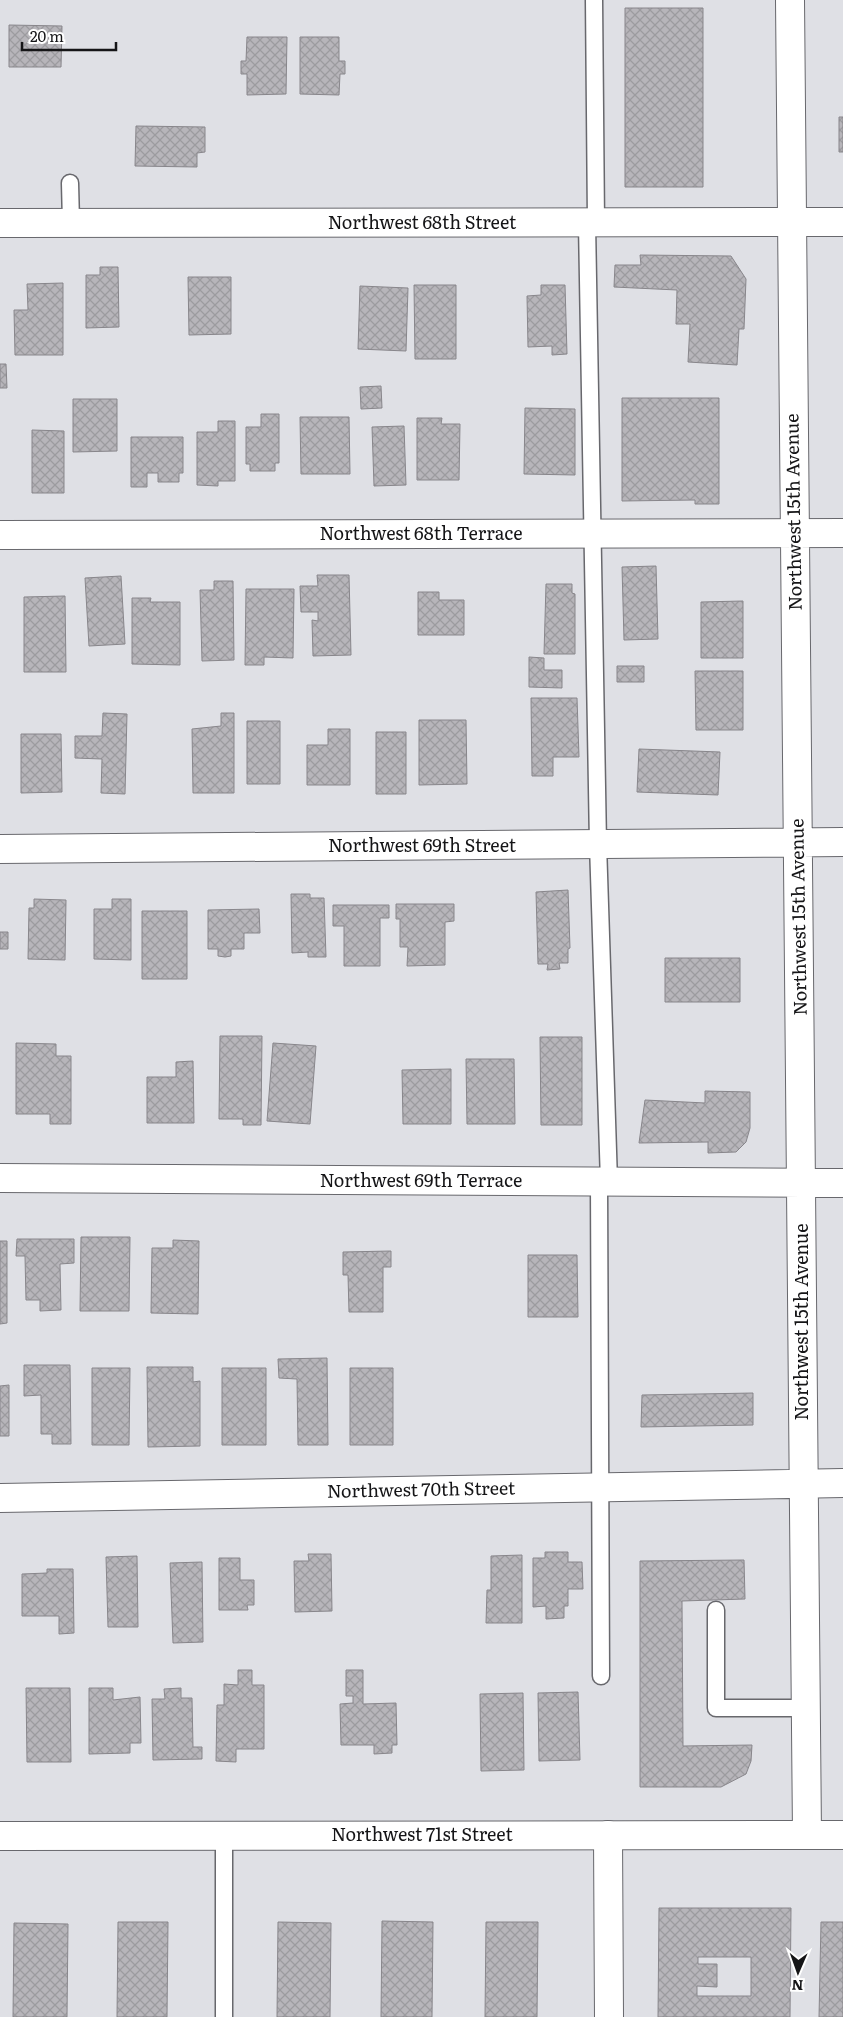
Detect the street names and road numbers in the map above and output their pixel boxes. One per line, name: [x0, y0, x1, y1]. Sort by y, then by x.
street label: Northwest 68th Street: [328, 208, 517, 235]
street label: Northwest 15th Avenue: [777, 413, 808, 611]
street label: Northwest 68th Terrace: [319, 519, 523, 546]
street label: Northwest 15th Avenue: [782, 818, 813, 1016]
street label: Northwest 69th Street: [328, 831, 517, 858]
street label: Northwest 69th Terrace: [320, 1166, 522, 1193]
street label: Northwest 15th Avenue: [787, 1223, 814, 1421]
street label: Northwest 70th Street: [327, 1473, 516, 1504]
street label: Northwest 71st Street: [331, 1820, 513, 1847]

